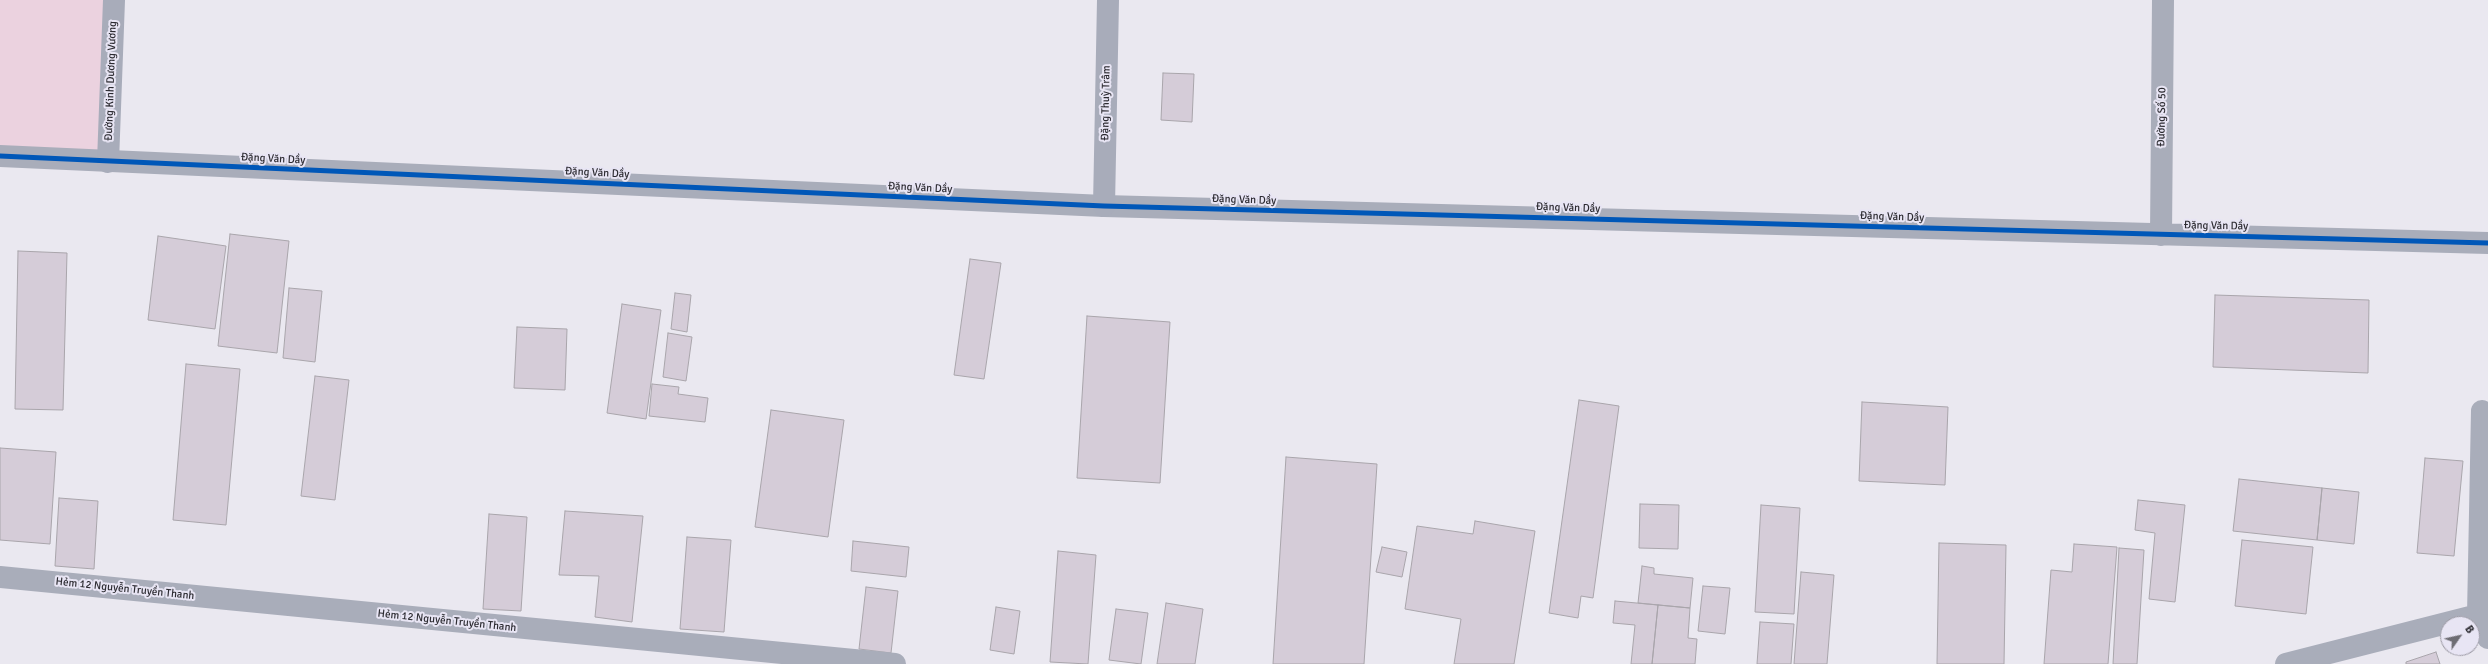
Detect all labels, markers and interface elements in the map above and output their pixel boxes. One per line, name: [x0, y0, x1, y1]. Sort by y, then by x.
street label: Đường Kinh Dương Vương: [102, 21, 120, 141]
street label: Đặng Thuỳ Trâm: [1099, 65, 1113, 141]
street label: Đường Số 50: [2155, 87, 2169, 147]
street label: Đặng Văn Dầy: [240, 151, 306, 167]
street label: Đặng Văn Dầy: [564, 165, 630, 181]
street label: Đặng Văn Dầy: [887, 180, 953, 196]
street label: Đặng Văn Dầy: [1212, 192, 1276, 208]
street label: Đặng Văn Dầy: [1536, 200, 1600, 216]
street label: Đặng Văn Dầy: [1860, 209, 1924, 225]
street label: Đặng Văn Dầy: [2184, 219, 2248, 233]
street label: Hẻm 12 Nguyễn Truyền Thanh: [55, 575, 195, 603]
street label: Hẻm 12 Nguyễn Truyền Thanh: [377, 607, 517, 635]
north arrow: [2440, 616, 2480, 656]
text: B: [2462, 623, 2477, 636]

